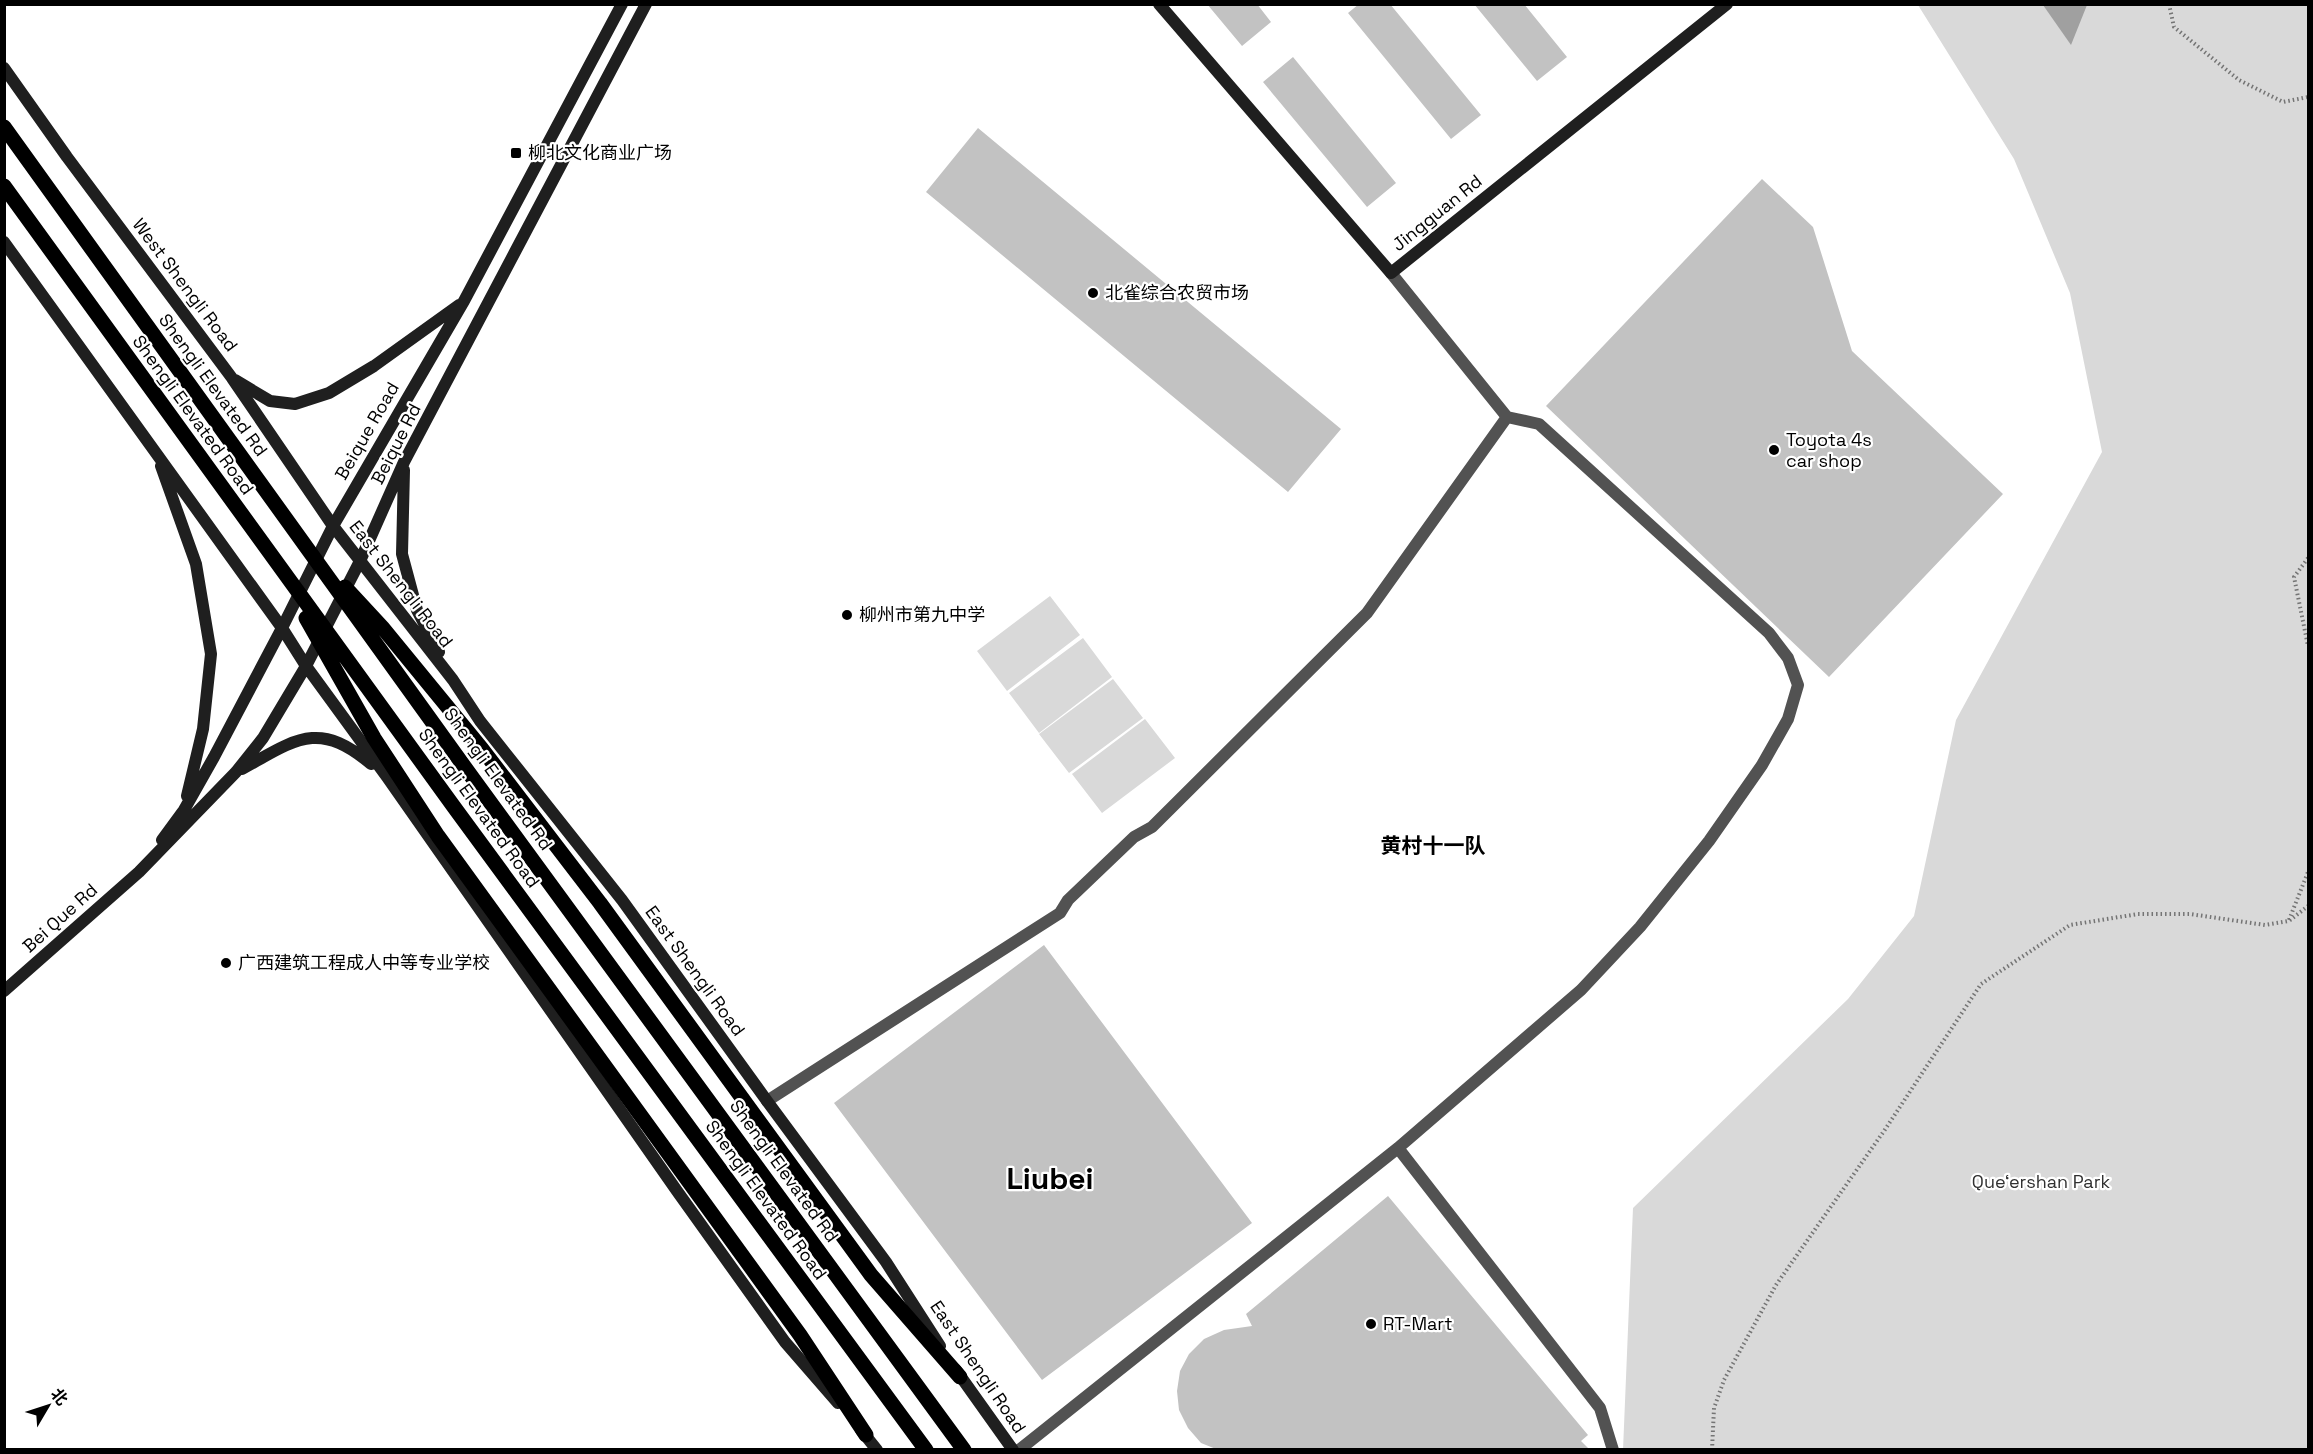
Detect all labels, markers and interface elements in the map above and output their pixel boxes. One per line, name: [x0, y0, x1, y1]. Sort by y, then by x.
place label: 柳北文化商业广场: [528, 141, 672, 164]
marker: 柳北文化商业广场: [509, 146, 523, 160]
street label: Jingguan Rd: [1387, 169, 1486, 256]
street label: West Shengli Road: [128, 213, 243, 356]
place label: 北雀综合农贸市场: [1105, 281, 1249, 304]
marker: 北雀综合农贸市场: [1086, 286, 1100, 300]
street label: Shengli Elevated Rd: [154, 309, 273, 460]
street label: Shengli Elevated Road: [128, 330, 259, 499]
street label: Beique Road: [329, 378, 404, 484]
street label: Beique Rd: [365, 399, 426, 488]
place label: Toyota 4s car shop: [1786, 428, 1872, 472]
marker: Toyota 4s car shop: [1767, 443, 1781, 457]
street label: East Shengli Road: [344, 515, 458, 652]
place label: 柳州市第九中学: [859, 603, 985, 626]
marker: 柳州市第九中学: [840, 608, 854, 622]
street label: Shengli Elevated Rd: [439, 703, 558, 854]
street label: Shengli Elevated Road: [414, 723, 545, 892]
district label: 黄村十一队: [1381, 832, 1486, 859]
street label: Bei Que Rd: [17, 878, 102, 957]
street label: East Shengli Road: [640, 901, 750, 1040]
place label: 广西建筑工程成人中等专业学校: [238, 951, 490, 974]
marker: 广西建筑工程成人中等专业学校: [219, 956, 233, 970]
street label: Shengli Elevated Rd: [725, 1095, 844, 1246]
street label: Shengli Elevated Road: [701, 1115, 832, 1284]
district label: Liubei: [1006, 1159, 1094, 1198]
park label: Que‘ershan Park: [1972, 1170, 2110, 1193]
street label: East Shengli Road: [925, 1296, 1031, 1438]
place label: RT-Mart: [1383, 1312, 1452, 1335]
marker: RT-Mart: [1364, 1317, 1378, 1331]
north arrow: [18, 1376, 78, 1436]
text: 北: [46, 1384, 72, 1410]

